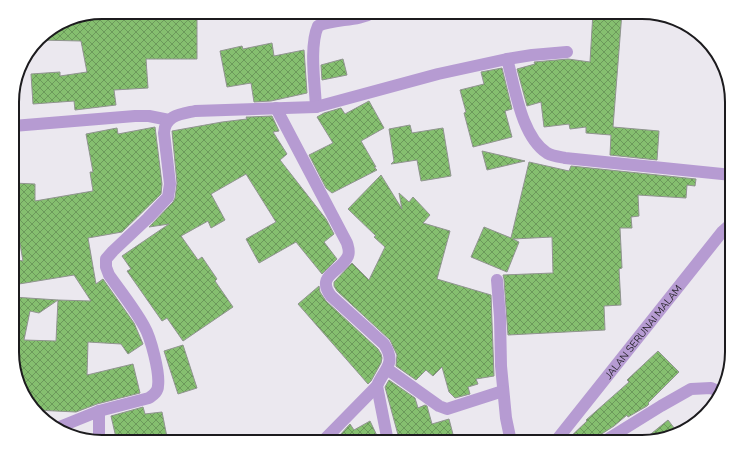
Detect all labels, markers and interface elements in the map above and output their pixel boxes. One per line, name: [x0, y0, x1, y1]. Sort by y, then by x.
street label: JALAN SERUNAI MALAM: [602, 283, 684, 381]

